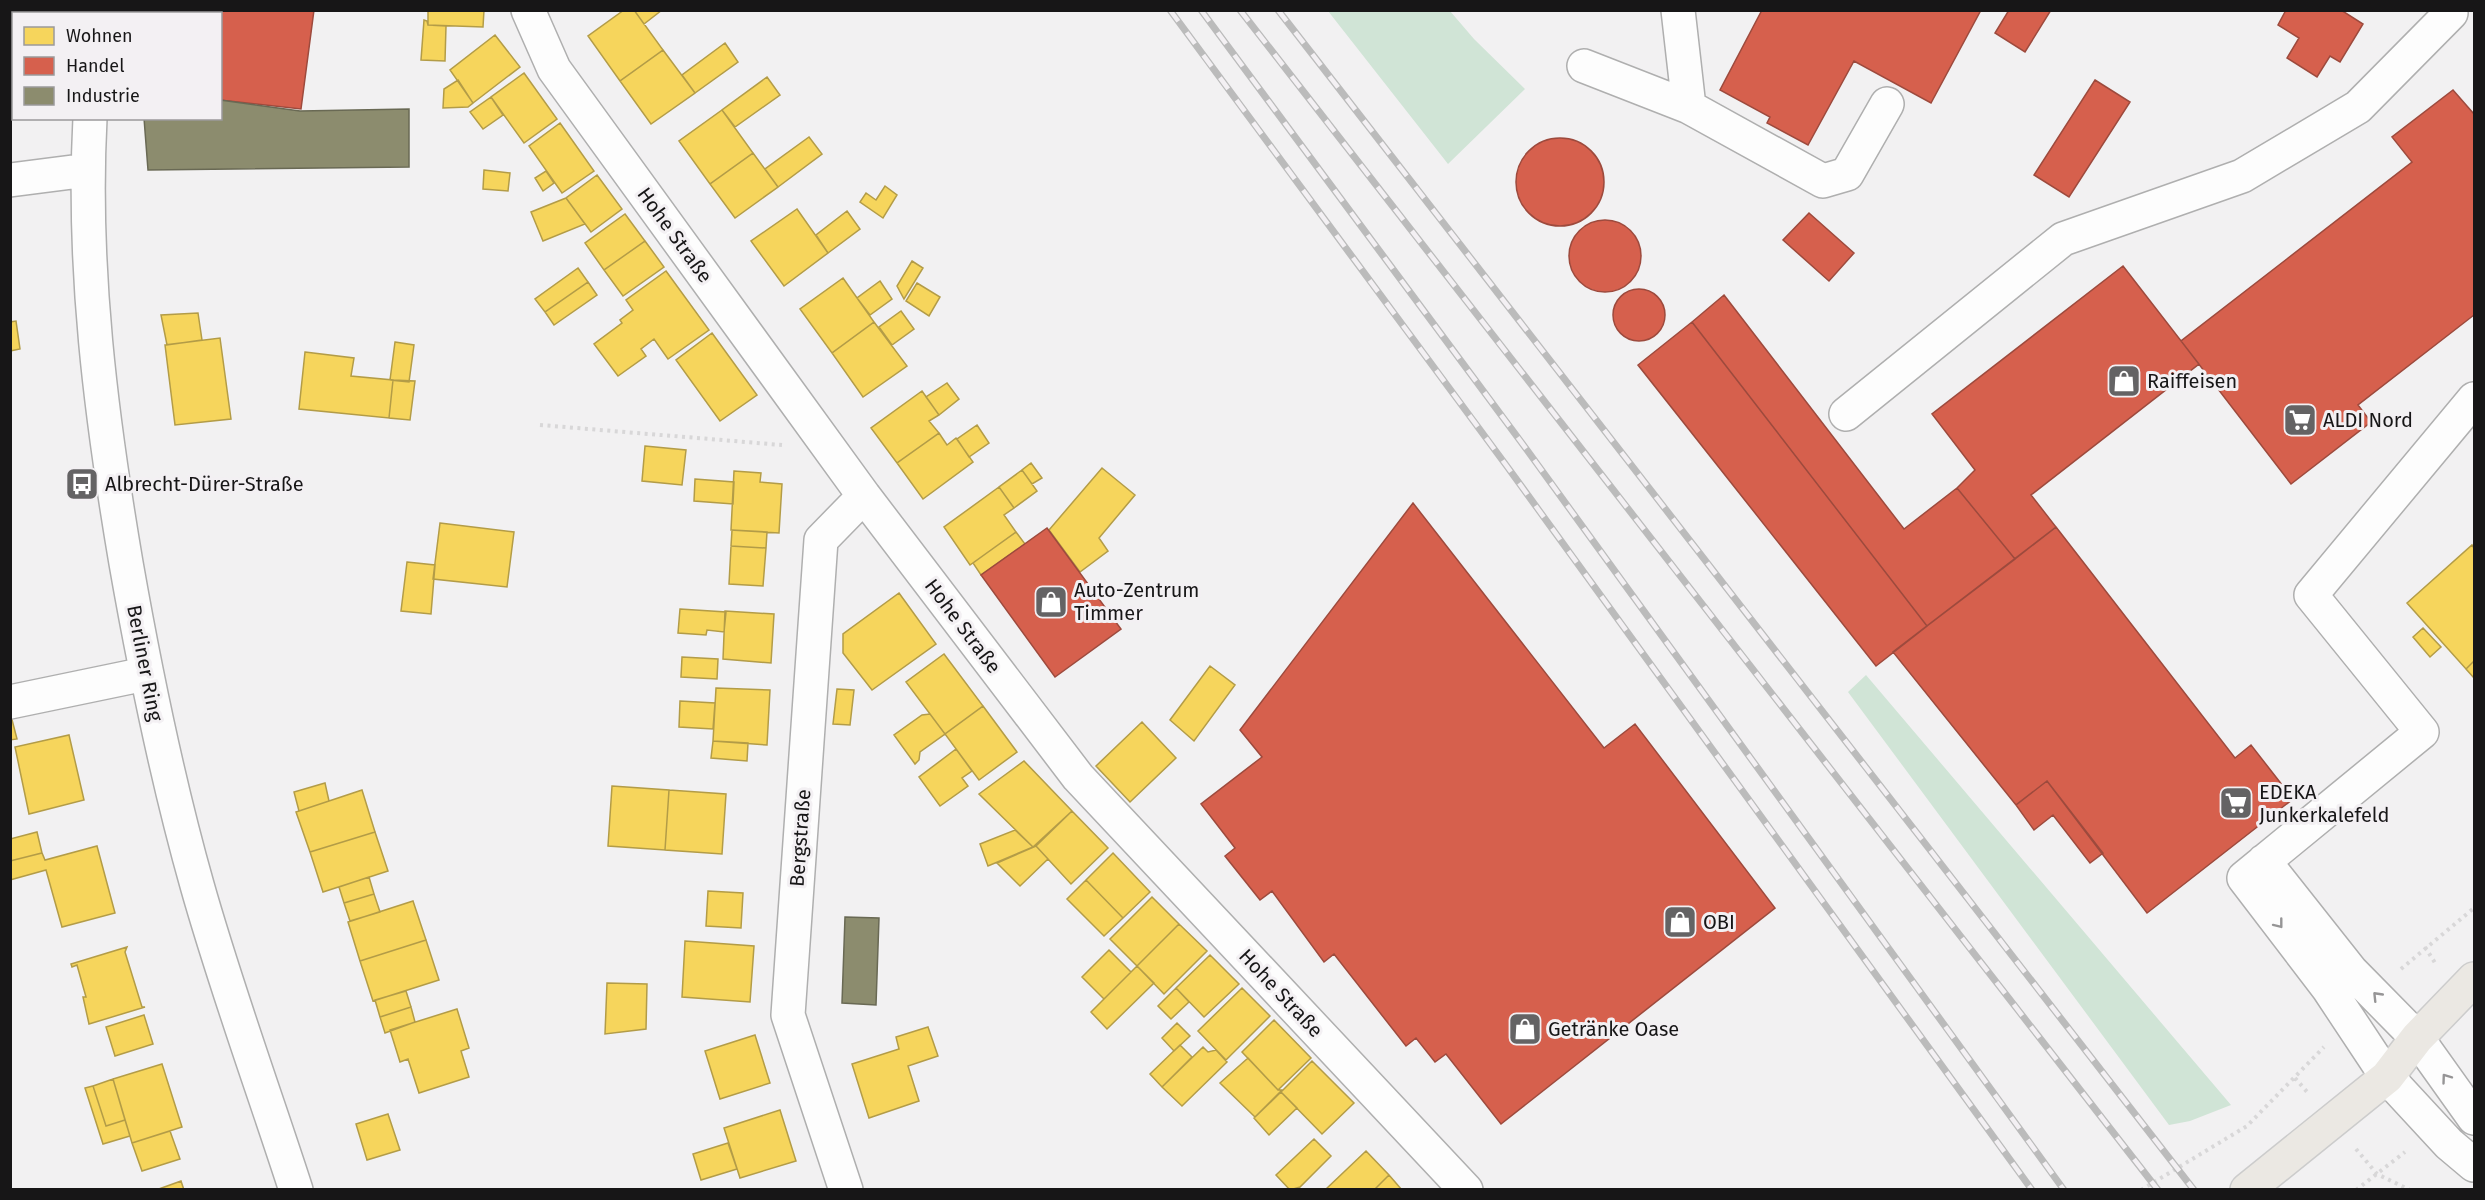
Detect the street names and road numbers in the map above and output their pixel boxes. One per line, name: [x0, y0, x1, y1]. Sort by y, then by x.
street label: Hohe Straße: [632, 183, 718, 287]
street label: Hohe Straße: [920, 574, 1006, 678]
street label: Berliner Ring: [122, 603, 168, 724]
street label: Bergstraße: [785, 788, 815, 888]
street label: Hohe Straße: [1234, 944, 1328, 1042]

